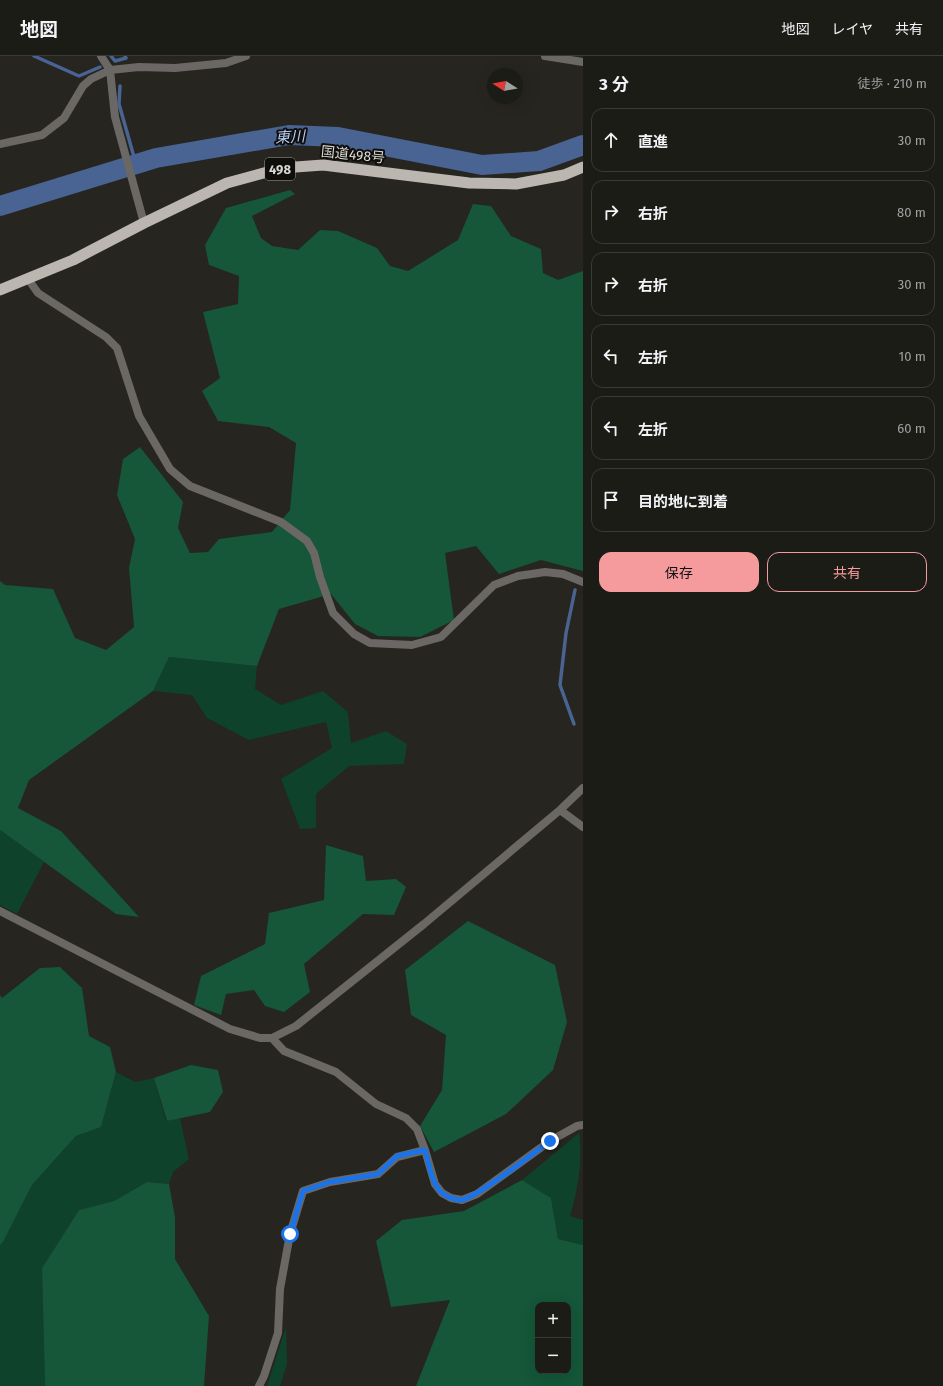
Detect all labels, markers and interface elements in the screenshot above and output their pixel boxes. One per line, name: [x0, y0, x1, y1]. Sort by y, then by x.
text: 地図: [20, 18, 58, 41]
text: 地図: [781, 21, 809, 38]
text: レイヤ: [831, 21, 873, 38]
text: 共有: [895, 21, 923, 38]
north arrow: [487, 68, 523, 104]
text: 3 分: [599, 74, 629, 95]
text: 徒歩 · 210 m: [857, 76, 927, 91]
water label: 東川: [275, 127, 307, 147]
icon: ahead: [600, 129, 622, 151]
text: 直進: [638, 133, 668, 151]
text: 30 m: [898, 133, 926, 148]
street label: 国道498号: [320, 143, 386, 167]
road number: 498: [265, 158, 295, 180]
icon: right: [600, 201, 622, 223]
text: 右折: [638, 205, 668, 223]
text: 80 m: [897, 205, 926, 220]
icon: right: [600, 273, 622, 295]
text: 右折: [638, 277, 668, 295]
text: 30 m: [898, 277, 926, 292]
icon: left: [600, 345, 622, 367]
text: 左折: [638, 349, 668, 367]
text: 10 m: [899, 349, 926, 364]
icon: left: [600, 417, 622, 439]
text: 左折: [638, 421, 668, 439]
text: 60 m: [897, 421, 926, 436]
icon: arrive: [600, 489, 622, 511]
text: 目的地に到着: [638, 493, 728, 511]
button: 保存: [599, 552, 759, 592]
button: 共有: [767, 552, 927, 592]
route end: [541, 1132, 559, 1150]
route start: [281, 1225, 299, 1243]
map controls: [535, 1302, 571, 1374]
button: +: [535, 1302, 571, 1338]
button: −: [535, 1338, 571, 1374]

